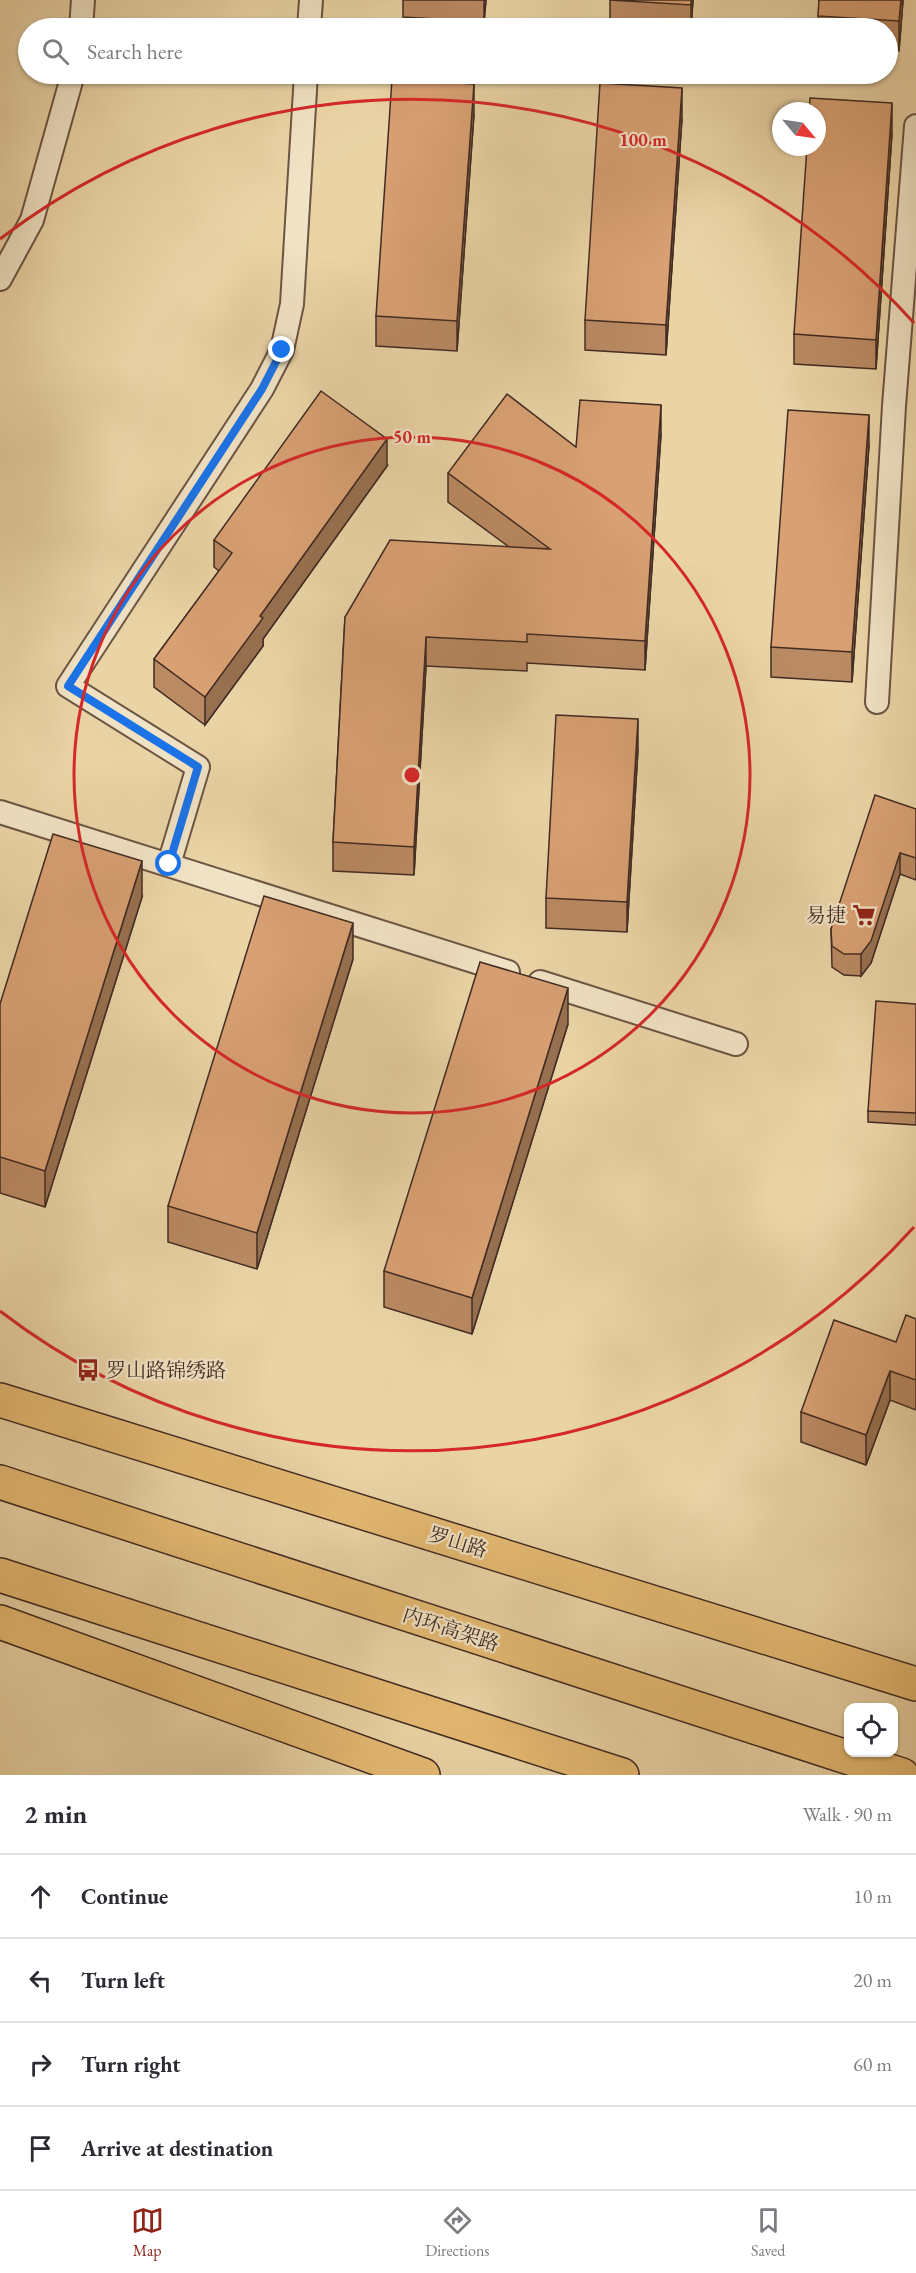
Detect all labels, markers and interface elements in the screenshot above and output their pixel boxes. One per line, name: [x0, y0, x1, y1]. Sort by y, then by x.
search box: [18, 18, 898, 84]
icon: search: [39, 35, 72, 68]
text: Search here: [87, 37, 182, 66]
north arrow: [772, 102, 826, 156]
text: 100 m: [619, 128, 667, 151]
route end: [268, 336, 294, 362]
text: 50 m: [393, 425, 431, 448]
centre of rings: [402, 765, 422, 785]
route start: [155, 850, 181, 876]
place label: 易捷: [806, 902, 846, 928]
supermarket icon: 易捷: [851, 902, 877, 928]
bus stop icon: 罗山路锦绣路: [75, 1357, 101, 1383]
place label: 罗山路锦绣路: [106, 1357, 226, 1383]
street label: 罗山路: [426, 1521, 490, 1563]
street label: 内环高架路: [399, 1601, 503, 1657]
map controls: [844, 1703, 898, 1757]
button: locate: [844, 1703, 898, 1757]
text: 2 min: [24, 1797, 87, 1831]
text: Walk · 90 m: [803, 1801, 892, 1827]
icon: ahead: [24, 1880, 57, 1913]
text: Continue: [81, 1882, 168, 1911]
text: 10 m: [853, 1883, 892, 1909]
icon: left: [24, 1964, 57, 1997]
text: Turn left: [81, 1966, 165, 1995]
text: 20 m: [853, 1967, 892, 1993]
icon: right: [24, 2048, 57, 2081]
text: Turn right: [81, 2050, 180, 2079]
text: 60 m: [853, 2051, 892, 2077]
icon: arrive: [24, 2132, 57, 2165]
text: Arrive at destination: [81, 2134, 273, 2163]
tab: Map: [131, 2204, 164, 2261]
tab: Directions: [425, 2204, 490, 2261]
tab: Saved: [751, 2204, 785, 2261]

